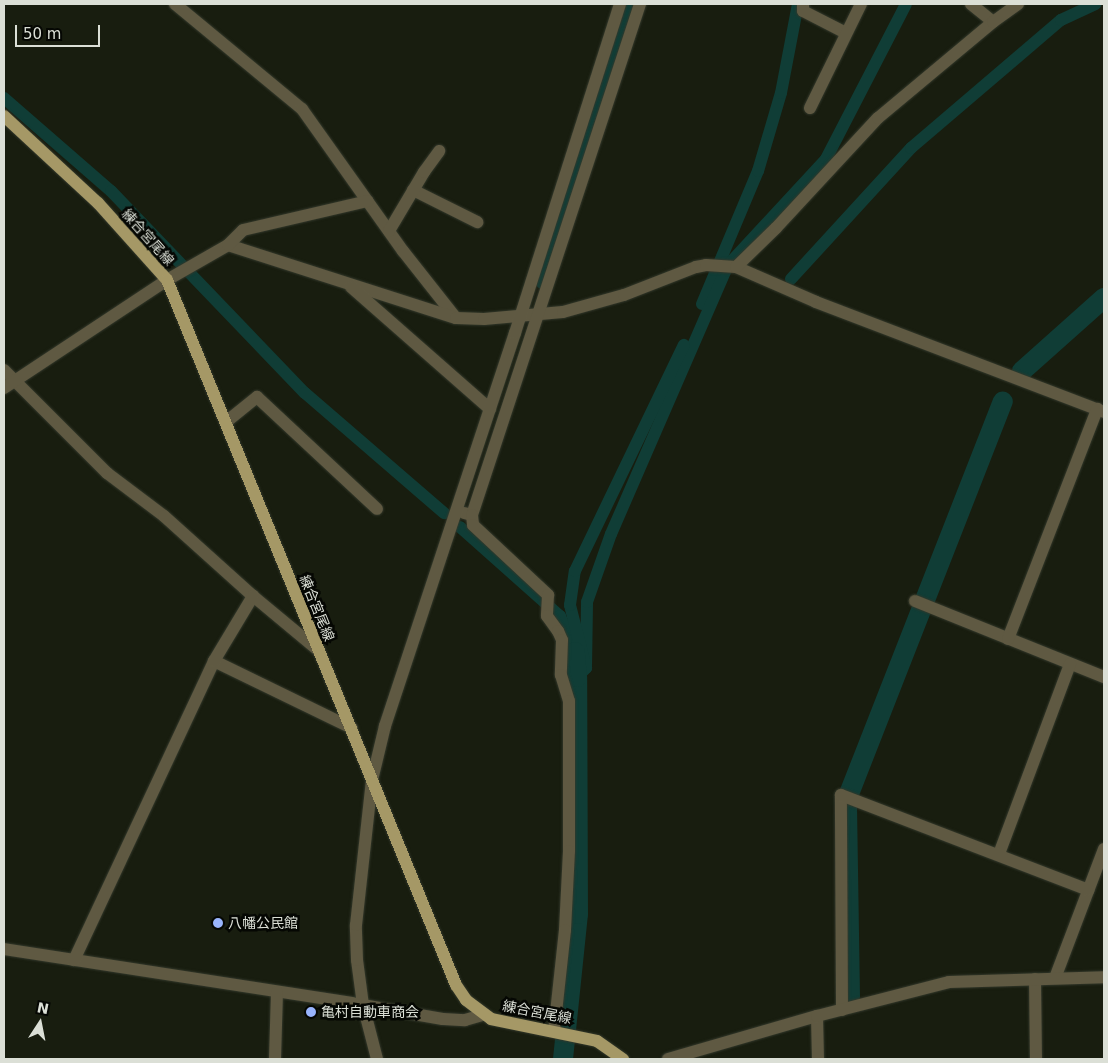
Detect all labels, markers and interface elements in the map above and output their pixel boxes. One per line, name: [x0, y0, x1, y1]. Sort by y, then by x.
scale bar: [18, 15, 102, 47]
text: 50 m: [23, 25, 61, 43]
street label: 練合宮尾線: [118, 205, 178, 269]
street label: 練合宮尾線: [296, 572, 338, 644]
place label: 八幡公民館: [228, 915, 298, 931]
marker: 八幡公民館: [212, 917, 224, 929]
street label: 練合宮尾線: [501, 997, 573, 1027]
north arrow: [15, 998, 65, 1048]
text: N: [36, 999, 50, 1017]
place label: 亀村自動車商会: [321, 1004, 419, 1020]
marker: 亀村自動車商会: [305, 1006, 317, 1018]

